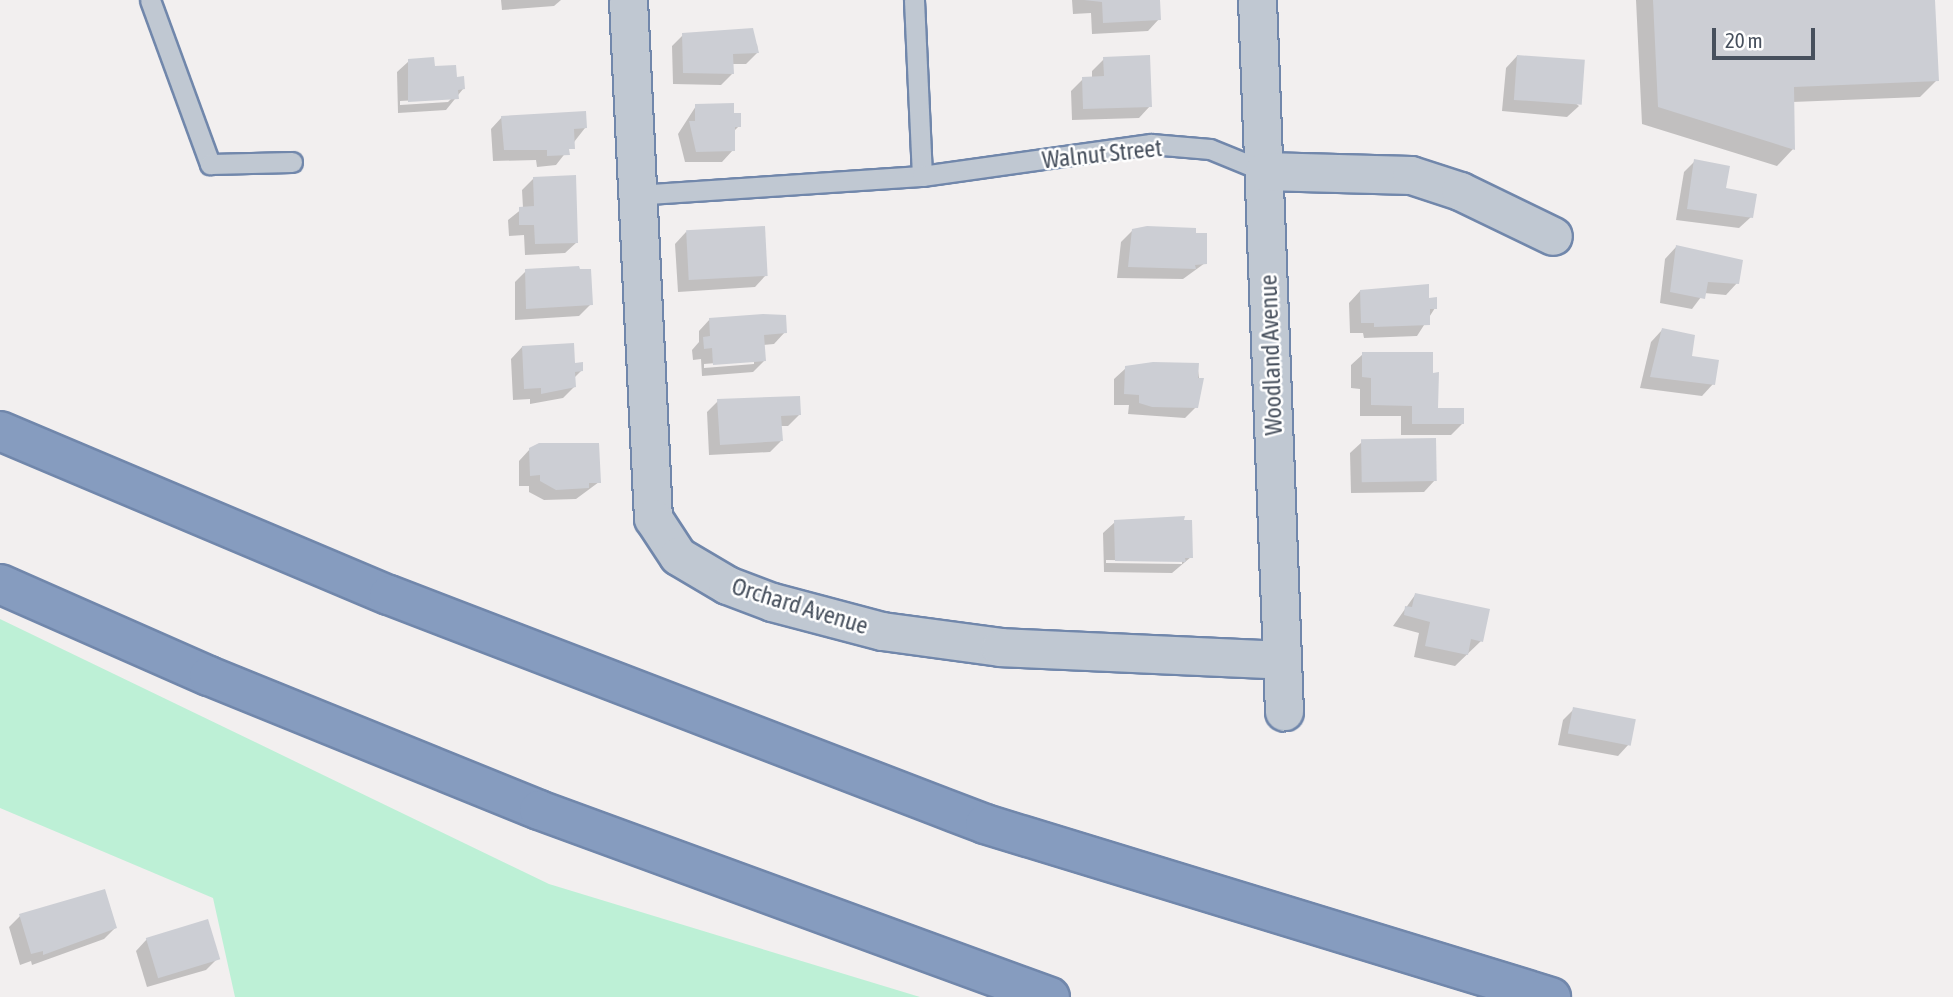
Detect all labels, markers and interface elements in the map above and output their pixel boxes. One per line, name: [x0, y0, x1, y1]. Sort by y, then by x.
scale bar: [1715, 14, 1818, 58]
text: 20 m: [1725, 28, 1763, 52]
street label: Walnut Street: [1041, 133, 1163, 175]
street label: Woodland Avenue: [1254, 274, 1288, 436]
street label: Orchard Avenue: [728, 572, 872, 640]

